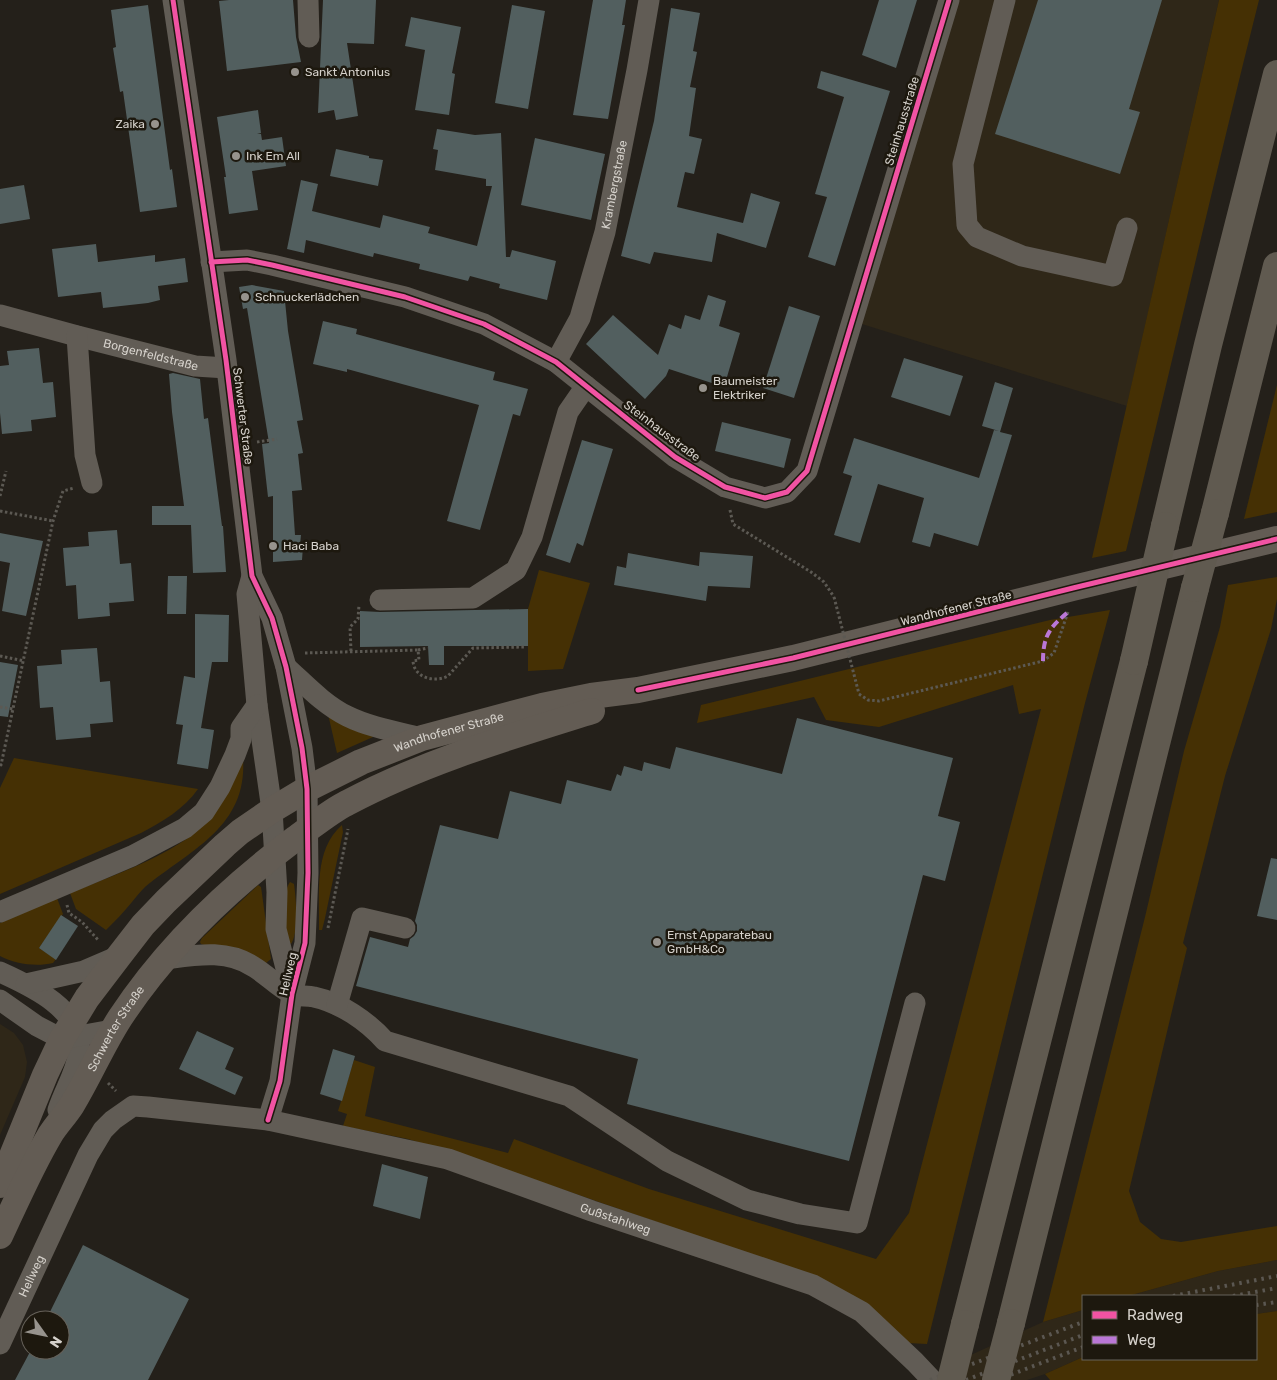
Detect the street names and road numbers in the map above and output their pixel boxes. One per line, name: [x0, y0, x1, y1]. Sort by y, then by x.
street label: Steinhausstraße: [882, 75, 922, 167]
street label: Krambergstraße: [599, 139, 630, 230]
street label: Borgenfeldstraße: [102, 336, 200, 374]
street label: Schwerter Straße: [230, 367, 256, 466]
street label: Steinhausstraße: [621, 398, 703, 464]
street label: Wandhofener Straße: [899, 587, 1013, 629]
street label: Wandhofener Straße: [392, 709, 506, 755]
street label: Hellweg: [276, 951, 300, 997]
street label: Schwerter Straße: [85, 983, 147, 1074]
street label: Gußstahlweg: [578, 1200, 653, 1237]
street label: Hellweg: [16, 1253, 47, 1299]

